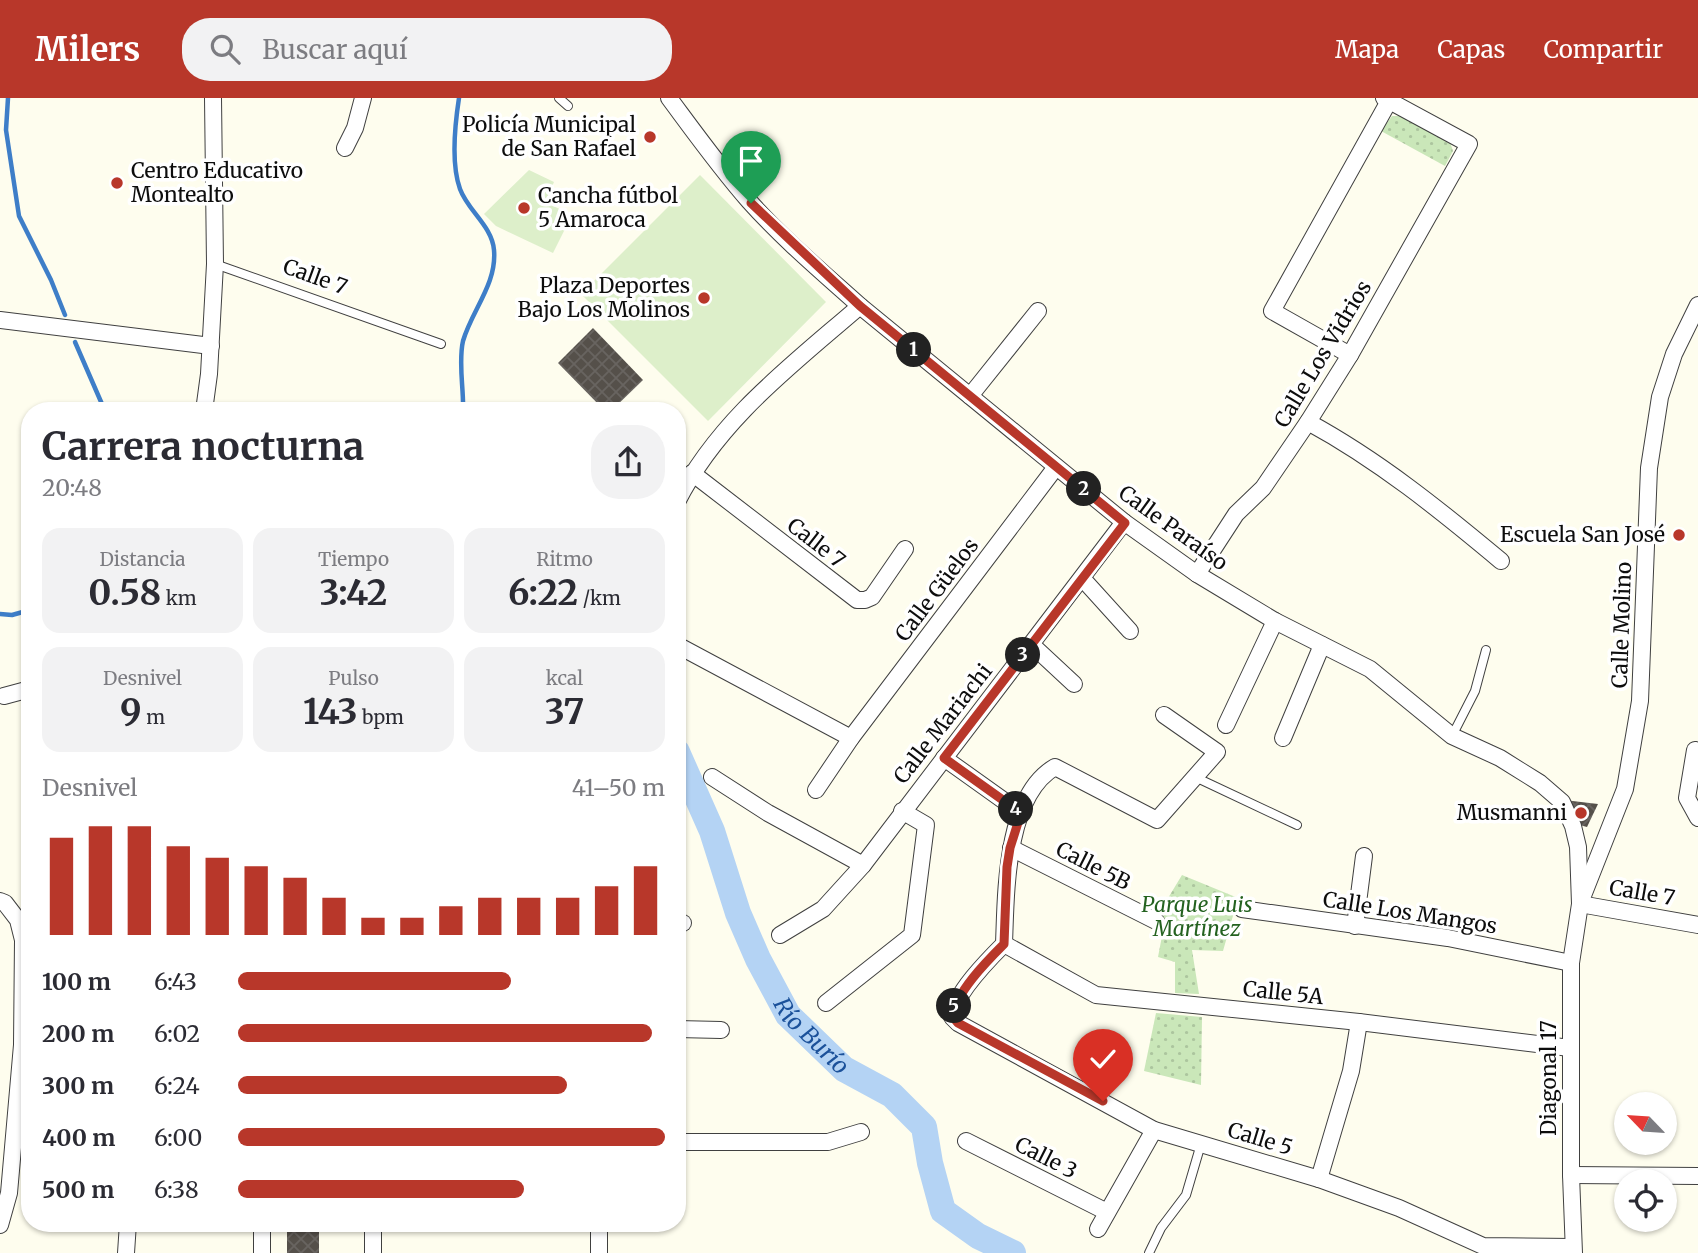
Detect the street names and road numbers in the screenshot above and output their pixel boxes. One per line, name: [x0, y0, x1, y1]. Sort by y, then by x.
street label: Calle 7: [279, 253, 351, 301]
street label: Calle Los Vidrios: [1268, 275, 1377, 432]
street label: Calle Paraíso: [1113, 479, 1233, 576]
street label: Calle 7: [782, 512, 851, 574]
street label: Calle Güelos: [889, 533, 984, 647]
street label: Calle Molino: [1606, 561, 1637, 689]
street label: Calle Mariachi: [887, 658, 998, 789]
street label: Calle 5B: [1051, 835, 1135, 896]
street label: Calle 7: [1607, 873, 1677, 912]
street label: Calle Los Mangos: [1321, 885, 1499, 940]
street label: Calle 5A: [1242, 975, 1325, 1010]
street label: Diagonal 17: [1535, 1020, 1562, 1136]
street label: Calle 5: [1224, 1116, 1296, 1161]
street label: Calle 3: [1011, 1130, 1082, 1185]

